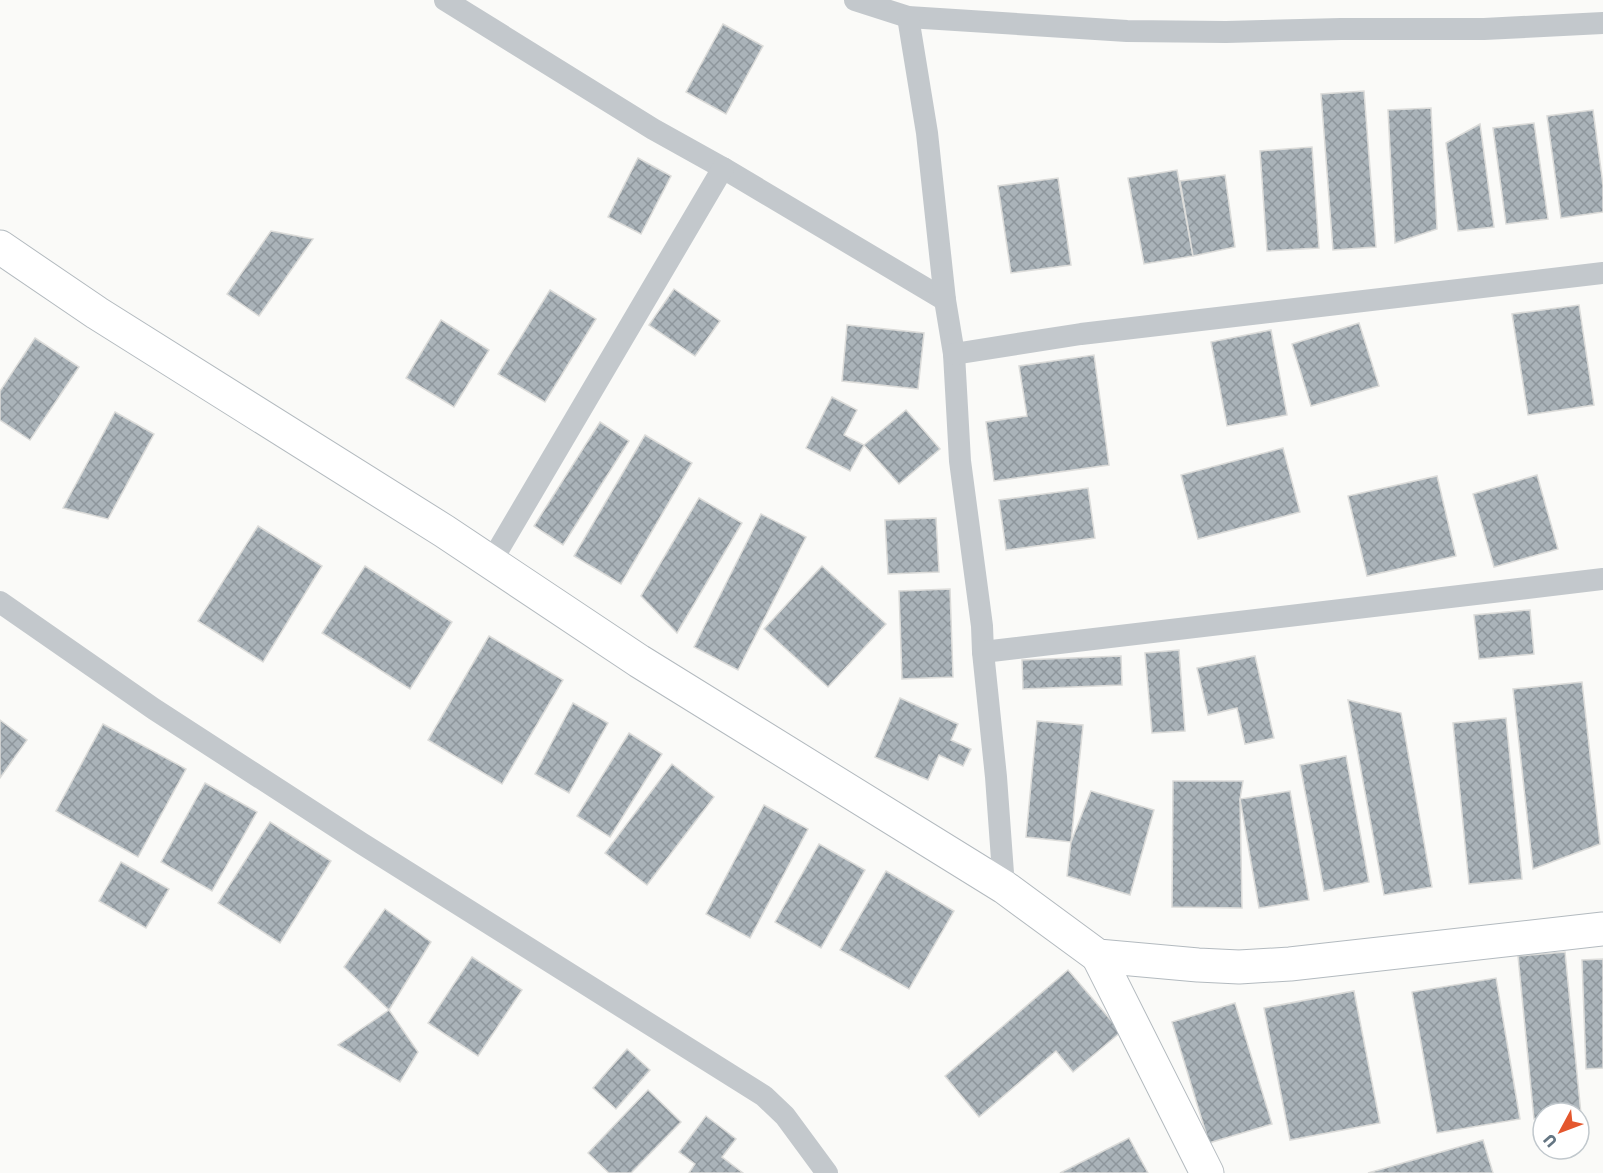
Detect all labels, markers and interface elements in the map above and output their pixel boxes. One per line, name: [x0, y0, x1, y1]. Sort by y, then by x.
north arrow: [1531, 1101, 1591, 1161]
text: U: [1538, 1129, 1562, 1152]

